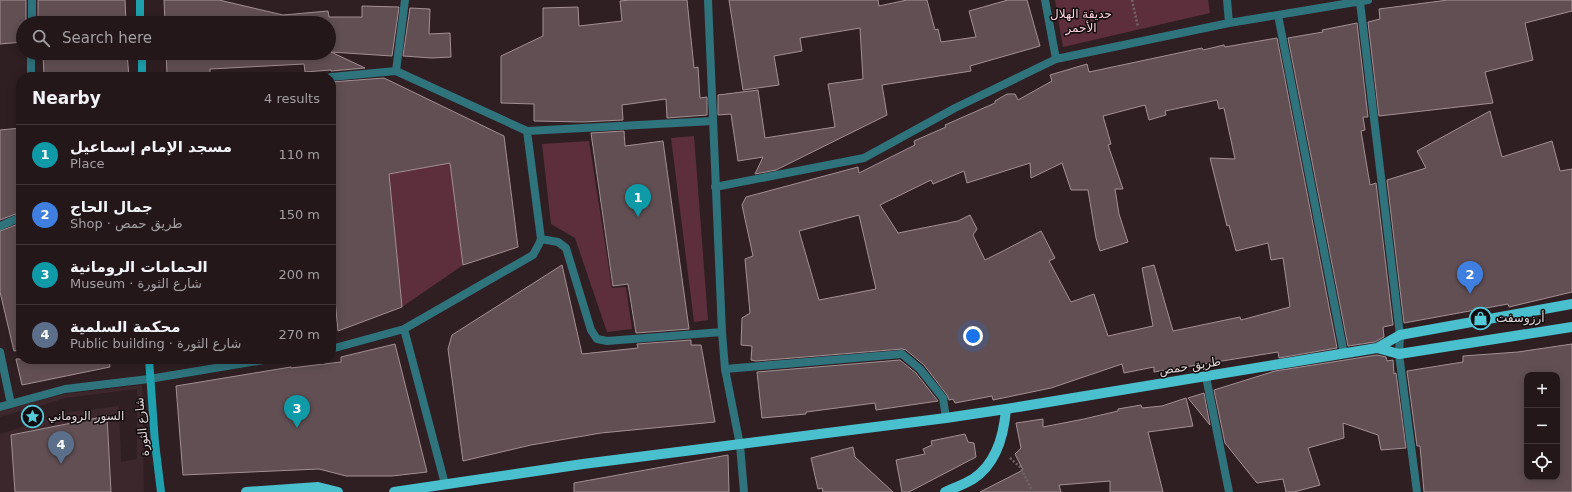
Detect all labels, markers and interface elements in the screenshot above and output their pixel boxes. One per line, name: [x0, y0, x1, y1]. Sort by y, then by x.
park label: حديقة الهلال الأحمر: [1050, 7, 1112, 36]
search box: [16, 16, 336, 60]
icon: search: [30, 27, 52, 49]
text: Search here: [62, 29, 152, 47]
text: Nearby: [32, 88, 101, 108]
text: 4 results: [264, 91, 320, 106]
text: مسجد الإمام إسماعيل: [70, 138, 232, 156]
text: 1: [40, 147, 50, 162]
text: 110 m: [278, 147, 320, 162]
text: Place: [70, 156, 105, 171]
pin: 1: [625, 184, 651, 217]
text: جمال الحاج: [70, 198, 153, 216]
text: 2: [40, 207, 50, 222]
text: 150 m: [278, 207, 320, 222]
text: Shop · طريق حمص: [70, 216, 183, 231]
text: الحمامات الرومانية: [70, 258, 208, 276]
pin: 2: [1457, 261, 1483, 294]
text: 3: [40, 267, 50, 282]
text: 200 m: [278, 267, 320, 282]
text: Museum · شارع الثورة: [70, 276, 202, 291]
shop icon: أرزوسفت: [1467, 305, 1493, 331]
place label: أرزوسفت: [1496, 310, 1545, 326]
text: محكمة السلمية: [70, 318, 181, 336]
your location: [963, 326, 983, 346]
text: 4: [40, 327, 50, 342]
text: 270 m: [278, 327, 320, 342]
text: Public building · شارع الثورة: [70, 336, 241, 351]
street label: طريق حمص: [1158, 354, 1222, 379]
map controls: [1524, 372, 1560, 480]
button: +: [1524, 372, 1560, 408]
pin: 3: [284, 395, 310, 428]
street label: شارع الثورة: [132, 397, 153, 457]
place icon: السور الروماني: [19, 403, 45, 429]
button: −: [1524, 408, 1560, 444]
place label: السور الروماني: [48, 409, 124, 424]
pin: 4: [48, 431, 74, 464]
button: locate: [1524, 444, 1560, 480]

